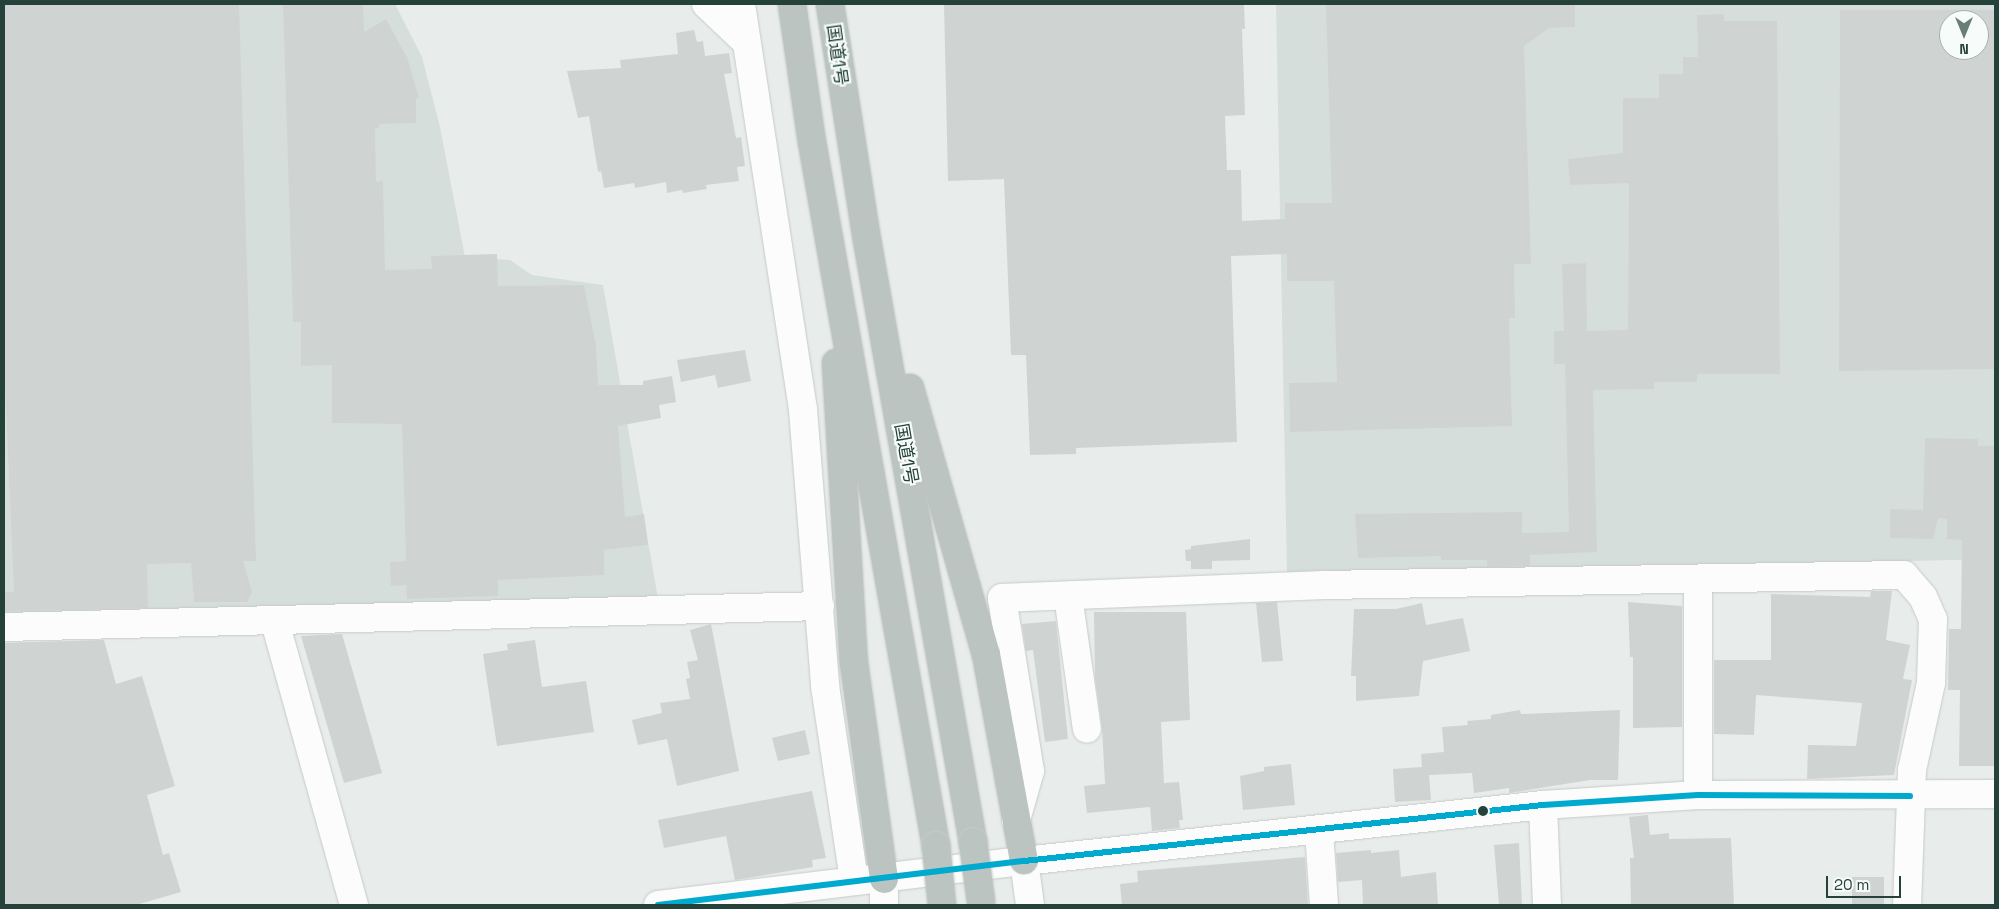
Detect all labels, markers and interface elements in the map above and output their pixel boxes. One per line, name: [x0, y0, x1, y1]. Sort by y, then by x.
north arrow: [1939, 10, 1989, 60]
street label: 国道1号: [822, 23, 852, 87]
text: N: [1959, 40, 1969, 58]
street label: 国道1号: [890, 422, 922, 486]
unlabelled marker: [1478, 806, 1488, 816]
scale bar: [1829, 866, 1904, 898]
text: 20 m: [1834, 875, 1869, 894]

